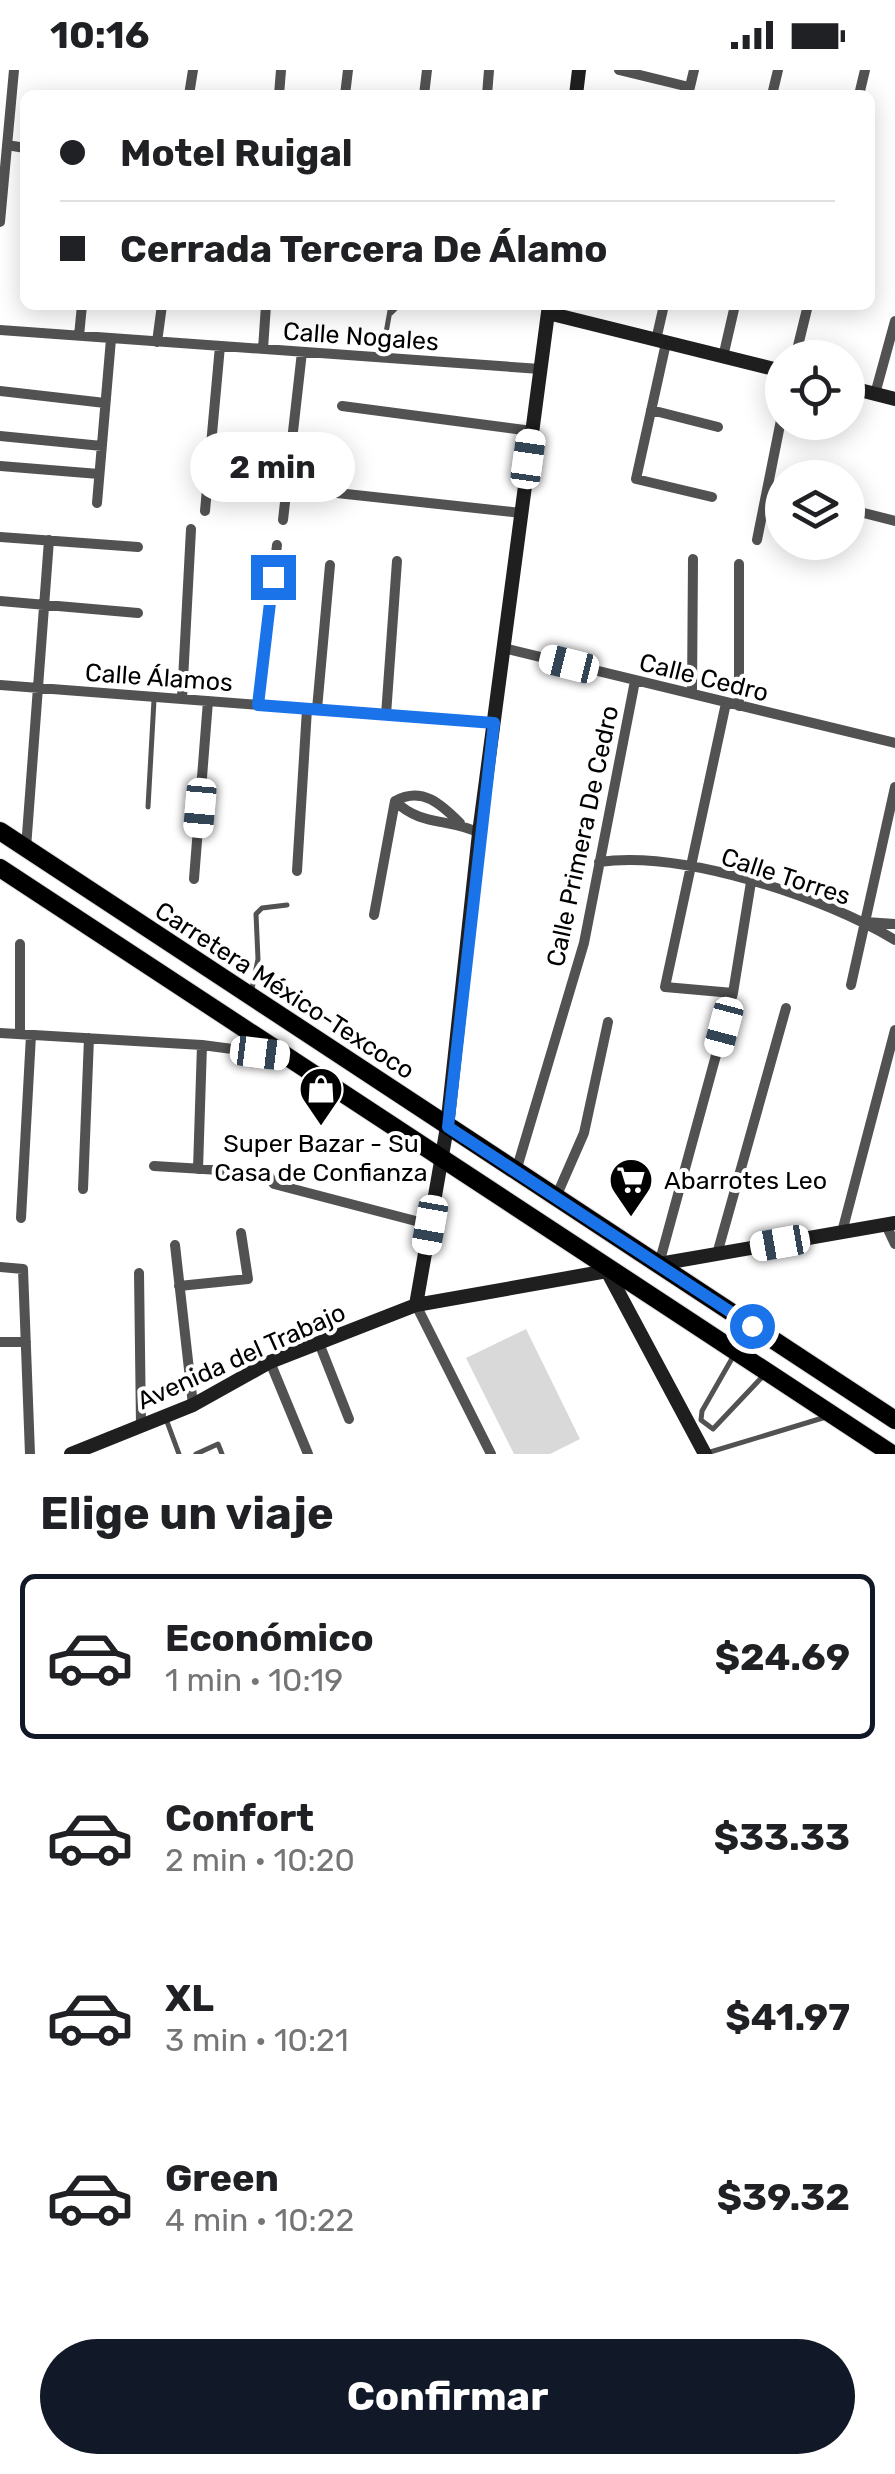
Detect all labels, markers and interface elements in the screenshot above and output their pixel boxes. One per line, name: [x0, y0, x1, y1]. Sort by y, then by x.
text: 10:16: [50, 12, 149, 58]
text: Motel Ruigal: [120, 130, 353, 176]
text: Cerrada Tercera De Álamo: [120, 226, 608, 272]
street label: Calle Nogales: [282, 317, 440, 356]
map controls: [765, 340, 865, 560]
button: locate: [765, 340, 865, 440]
car: [509, 427, 547, 491]
callout: 2 min: [190, 432, 356, 502]
text: 2 min: [229, 448, 316, 486]
button: layers: [765, 460, 865, 560]
route end: [251, 555, 296, 600]
car: [536, 642, 602, 686]
street label: Calle Cedro: [636, 647, 771, 708]
street label: Calle Álamos: [84, 658, 234, 697]
street label: Calle Primera De Cedro: [541, 703, 624, 969]
car: [182, 777, 218, 839]
street label: Calle Torres: [718, 842, 854, 911]
street label: Carretera México-Texcoco: [150, 896, 420, 1085]
car: [702, 994, 746, 1060]
car: [228, 1034, 292, 1072]
shop icon: Super Bazar - Su Casa de Confianza: [298, 1066, 344, 1127]
place label: Super Bazar - Su Casa de Confianza: [214, 1129, 428, 1187]
supermarket icon: Abarrotes Leo: [608, 1157, 654, 1218]
place label: Abarrotes Leo: [664, 1166, 827, 1195]
car: [410, 1193, 450, 1257]
car: [748, 1223, 812, 1263]
street label: Avenida del Trabajo: [133, 1297, 350, 1415]
route start: [730, 1304, 775, 1349]
text: Elige un viaje: [40, 1487, 334, 1540]
icon: car: [45, 1612, 135, 1702]
text: Económico: [165, 1615, 374, 1661]
text: $24.69: [715, 1634, 850, 1680]
text: 1 min · 10:19: [165, 1661, 343, 1699]
icon: car: [45, 1792, 135, 1882]
text: Confort: [165, 1795, 314, 1841]
text: $33.33: [714, 1814, 850, 1860]
text: 2 min · 10:20: [165, 1841, 355, 1879]
icon: car: [45, 1972, 135, 2062]
text: XL: [165, 1975, 214, 2021]
text: $41.97: [725, 1994, 850, 2040]
text: 3 min · 10:21: [165, 2021, 349, 2059]
icon: car: [45, 2152, 135, 2242]
text: Green: [165, 2155, 279, 2201]
text: $39.32: [717, 2174, 850, 2220]
text: 4 min · 10:22: [165, 2201, 354, 2239]
button: Confirmar: [40, 2339, 855, 2454]

